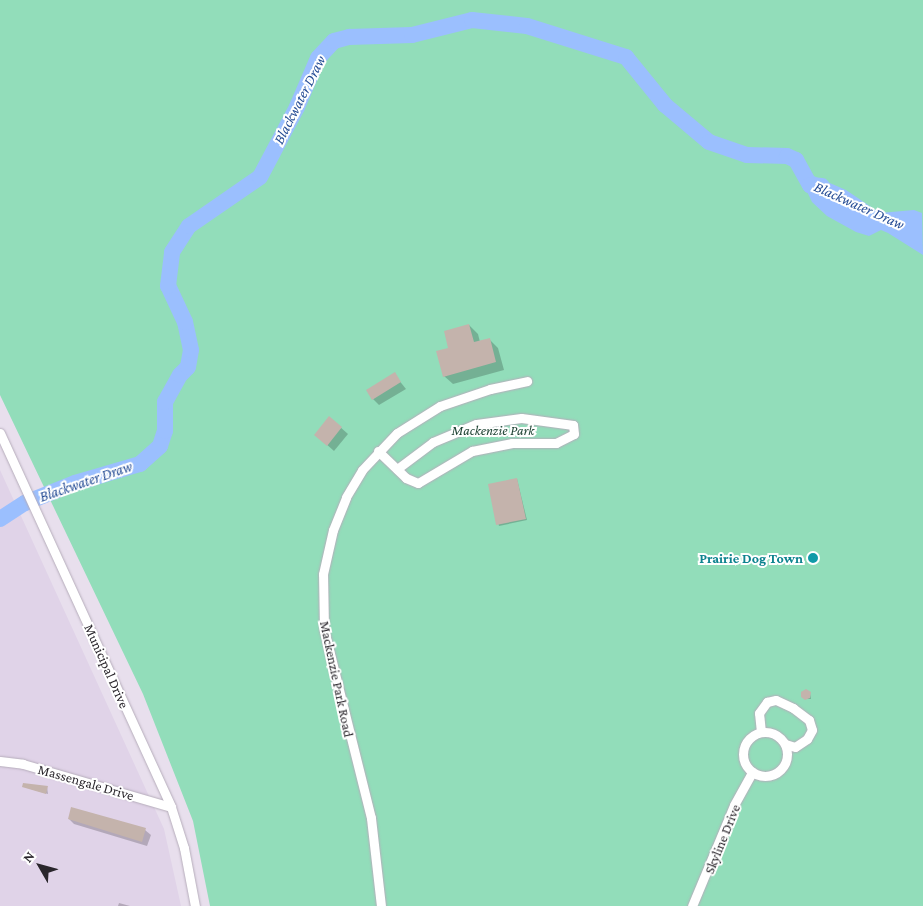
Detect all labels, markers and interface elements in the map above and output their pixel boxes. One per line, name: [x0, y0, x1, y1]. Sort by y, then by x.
water label: Blackwater Draw: [270, 53, 330, 147]
water label: Blackwater Draw: [811, 178, 907, 234]
park label: Mackenzie Park: [452, 422, 534, 438]
water label: Blackwater Draw: [37, 458, 135, 506]
place label: Prairie Dog Town: [699, 550, 803, 566]
marker: Prairie Dog Town: [807, 552, 819, 564]
street label: Mackenzie Park Road: [316, 619, 358, 739]
street label: Municipal Drive: [81, 621, 133, 711]
street label: Massengale Drive: [36, 760, 136, 804]
street label: Skyline Drive: [700, 802, 744, 876]
north arrow: [15, 841, 65, 891]
text: N: [19, 848, 37, 865]

